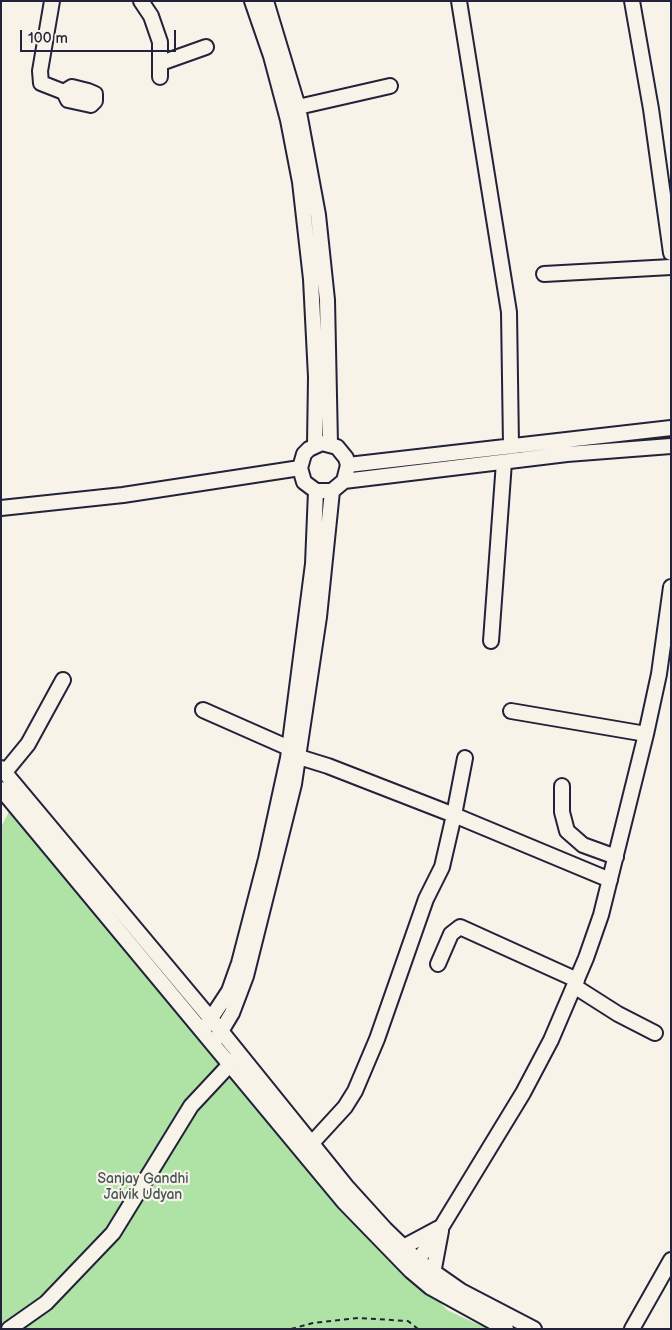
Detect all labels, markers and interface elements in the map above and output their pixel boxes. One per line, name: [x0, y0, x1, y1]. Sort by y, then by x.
scale bar: [22, 20, 179, 52]
text: 100 m: [28, 29, 68, 48]
park label: Sanjay Gandhi Jaivik Udyan: [97, 1171, 189, 1204]

